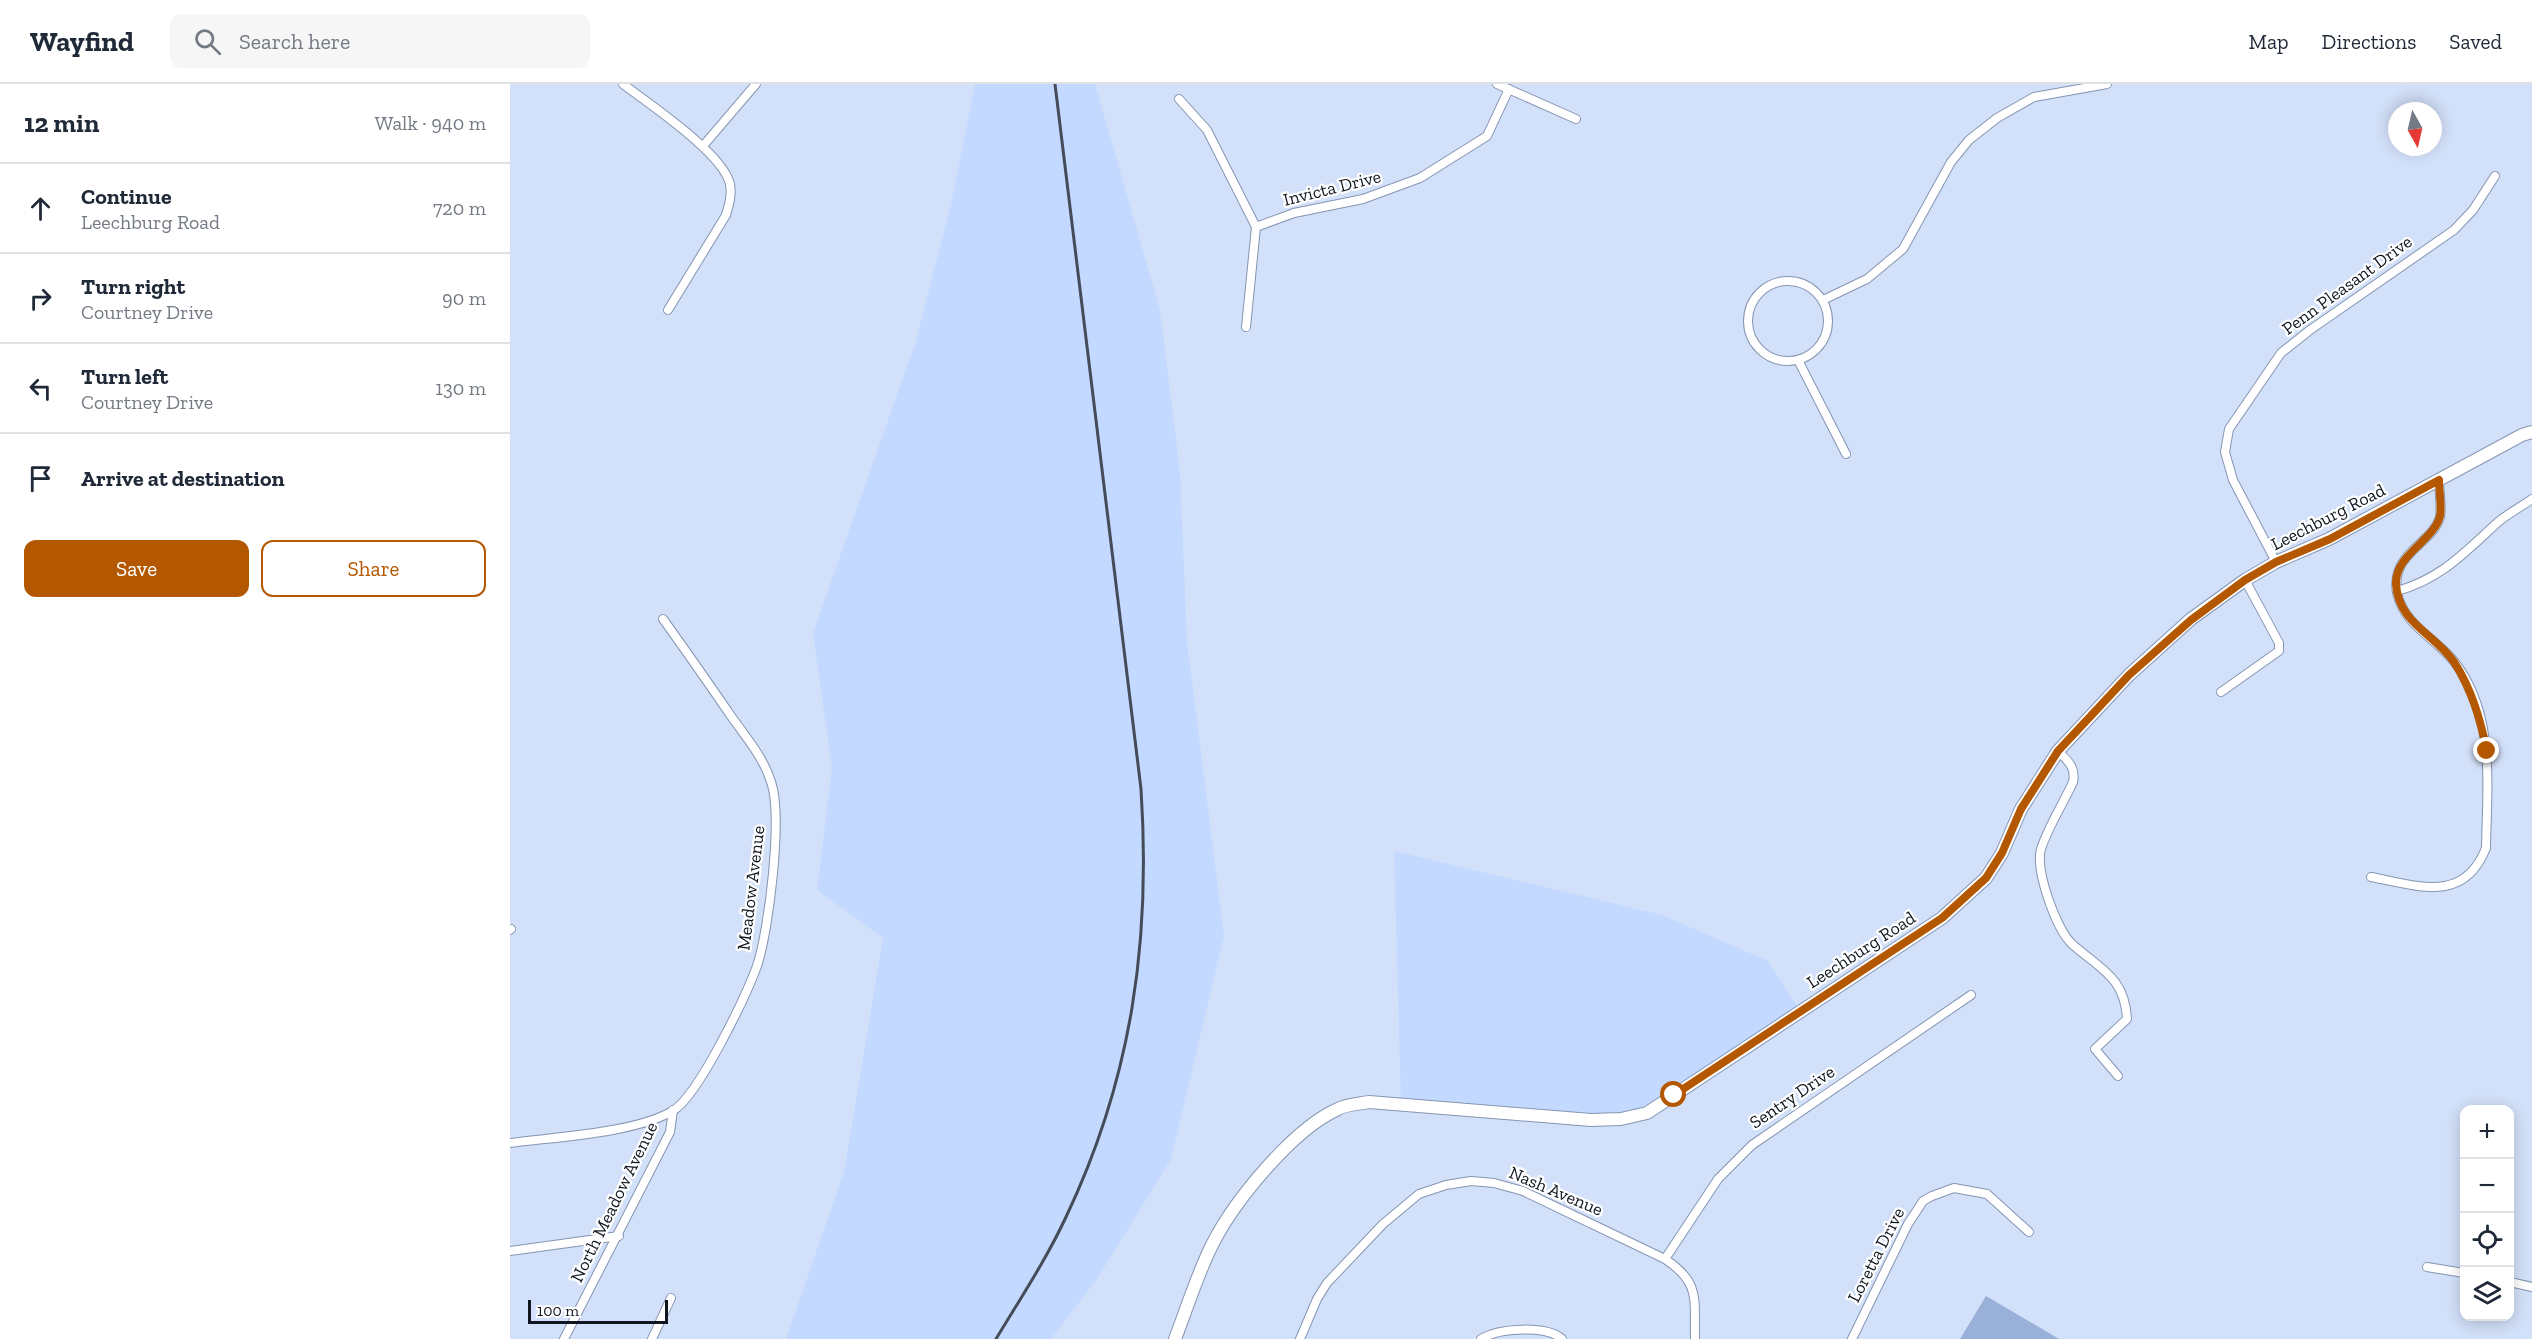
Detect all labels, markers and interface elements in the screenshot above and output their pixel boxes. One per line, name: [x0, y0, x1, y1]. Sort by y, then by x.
search box: [170, 14, 590, 68]
text: Wayfind: [30, 25, 134, 58]
icon: search: [191, 25, 224, 58]
text: Search here: [239, 28, 350, 55]
text: Map: [2249, 29, 2289, 54]
text: Directions: [2322, 29, 2416, 54]
text: Saved: [2449, 29, 2502, 54]
north arrow: [2388, 102, 2442, 156]
text: 12 min: [24, 107, 99, 139]
text: Walk · 940 m: [375, 111, 486, 135]
street label: Invicta Drive: [1281, 165, 1383, 211]
text: Continue: [81, 183, 172, 210]
icon: ahead: [24, 192, 57, 225]
text: 720 m: [433, 196, 486, 220]
text: Leechburg Road: [81, 210, 220, 234]
street label: Penn Pleasant Drive: [2278, 230, 2416, 340]
text: Turn right: [81, 273, 185, 300]
icon: right: [24, 282, 57, 315]
text: 90 m: [442, 286, 486, 310]
text: Courtney Drive: [81, 300, 213, 324]
text: Turn left: [81, 363, 168, 390]
icon: left: [24, 372, 57, 405]
text: 130 m: [435, 376, 486, 400]
text: Courtney Drive: [81, 390, 213, 414]
icon: arrive: [24, 462, 57, 495]
text: Arrive at destination: [81, 465, 284, 492]
street label: Leechburg Road: [2267, 479, 2389, 555]
button: Save: [24, 540, 249, 597]
button: Share: [261, 540, 486, 597]
route end: [2473, 737, 2499, 763]
street label: Meadow Avenue: [732, 824, 770, 952]
street label: Leechburg Road: [1803, 907, 1920, 993]
street label: Sentry Drive: [1745, 1061, 1839, 1133]
route start: [1660, 1081, 1686, 1107]
map controls: [2460, 1105, 2514, 1321]
button: +: [2460, 1105, 2514, 1159]
street label: North Meadow Avenue: [566, 1118, 662, 1286]
button: −: [2460, 1159, 2514, 1213]
street label: Nash Avenue: [1506, 1161, 1606, 1221]
street label: Loretta Drive: [1843, 1204, 1909, 1306]
button: locate: [2460, 1213, 2514, 1267]
button: layers: [2460, 1267, 2514, 1321]
scale bar: [528, 1297, 668, 1324]
text: 100 m: [537, 1301, 579, 1320]

